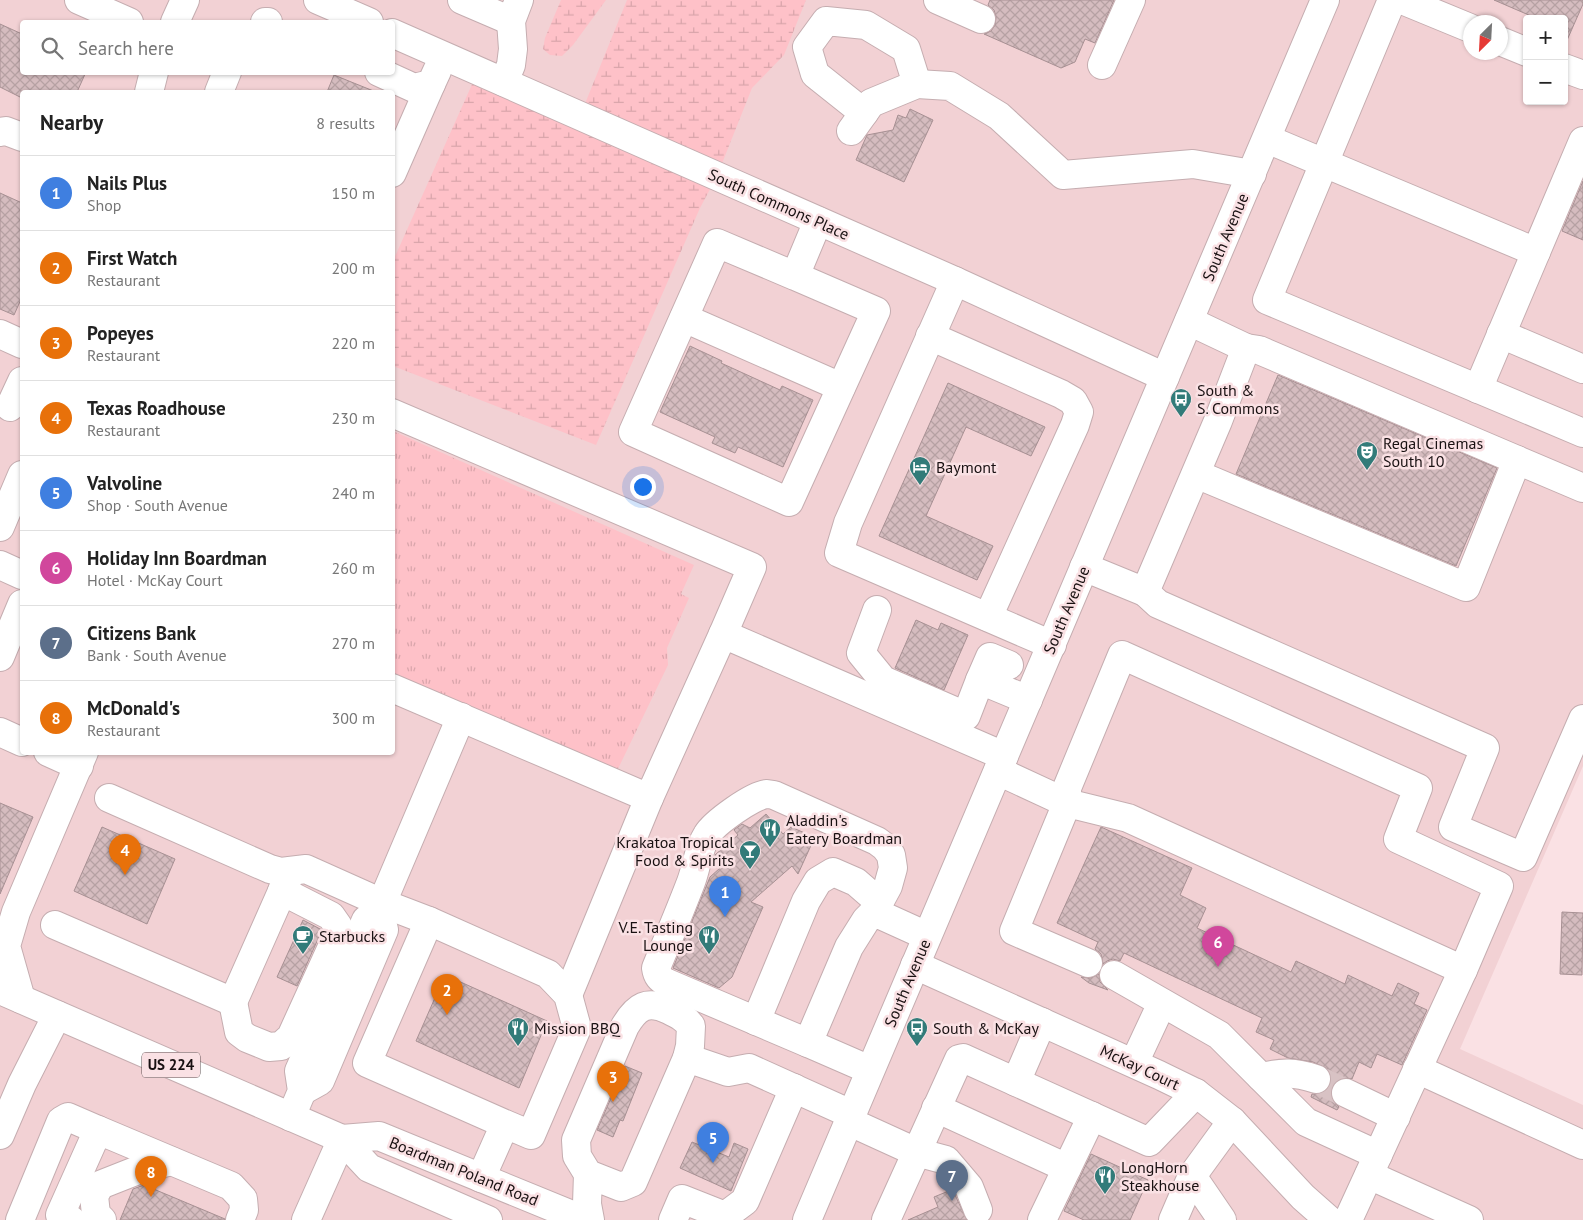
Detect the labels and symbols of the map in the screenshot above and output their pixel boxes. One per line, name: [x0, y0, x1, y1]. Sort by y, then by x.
north arrow: [1463, 15, 1508, 60]
street label: South Commons Place: [705, 164, 853, 244]
street label: South Avenue: [1198, 190, 1252, 284]
place label: South & S. Commons: [1197, 380, 1279, 418]
bus stop icon: South & S. Commons: [1169, 387, 1193, 418]
place label: Regal Cinemas South 10: [1383, 433, 1483, 471]
theatre icon: Regal Cinemas South 10: [1355, 440, 1379, 471]
hotel icon: Baymont: [908, 455, 932, 486]
place label: Baymont: [936, 457, 997, 477]
your location: [630, 474, 656, 500]
street label: South Avenue: [1039, 563, 1093, 657]
place label: Aladdin's Eatery Boardman: [786, 810, 902, 848]
restaurant icon: Aladdin's Eatery Boardman: [758, 817, 782, 848]
place label: Krakatoa Tropical Food & Spirits: [616, 832, 734, 870]
pin: 4: [109, 834, 141, 875]
bar icon: Krakatoa Tropical Food & Spirits: [738, 839, 762, 870]
pin: 1: [709, 876, 741, 917]
place label: V.E. Tasting Lounge: [618, 917, 693, 955]
cafe icon: Starbucks: [291, 924, 315, 955]
restaurant icon: V.E. Tasting Lounge: [697, 924, 721, 955]
place label: Starbucks: [319, 926, 385, 946]
pin: 6: [1202, 926, 1234, 967]
street label: South Avenue: [880, 936, 934, 1030]
pin: 2: [431, 974, 463, 1015]
restaurant icon: Mission BBQ: [506, 1016, 530, 1047]
bus stop icon: South & McKay: [905, 1016, 929, 1047]
place label: Mission BBQ: [534, 1018, 621, 1038]
place label: South & McKay: [933, 1018, 1040, 1038]
street label: McKay Court: [1097, 1040, 1183, 1094]
road number: US 224: [142, 1052, 200, 1078]
pin: 3: [597, 1061, 629, 1102]
pin: 5: [697, 1122, 729, 1163]
street label: Boardman Poland Road: [387, 1132, 541, 1210]
pin: 8: [135, 1156, 167, 1197]
place label: LongHorn Steakhouse: [1121, 1157, 1199, 1195]
pin: 7: [936, 1160, 968, 1201]
restaurant icon: LongHorn Steakhouse: [1093, 1164, 1117, 1195]

